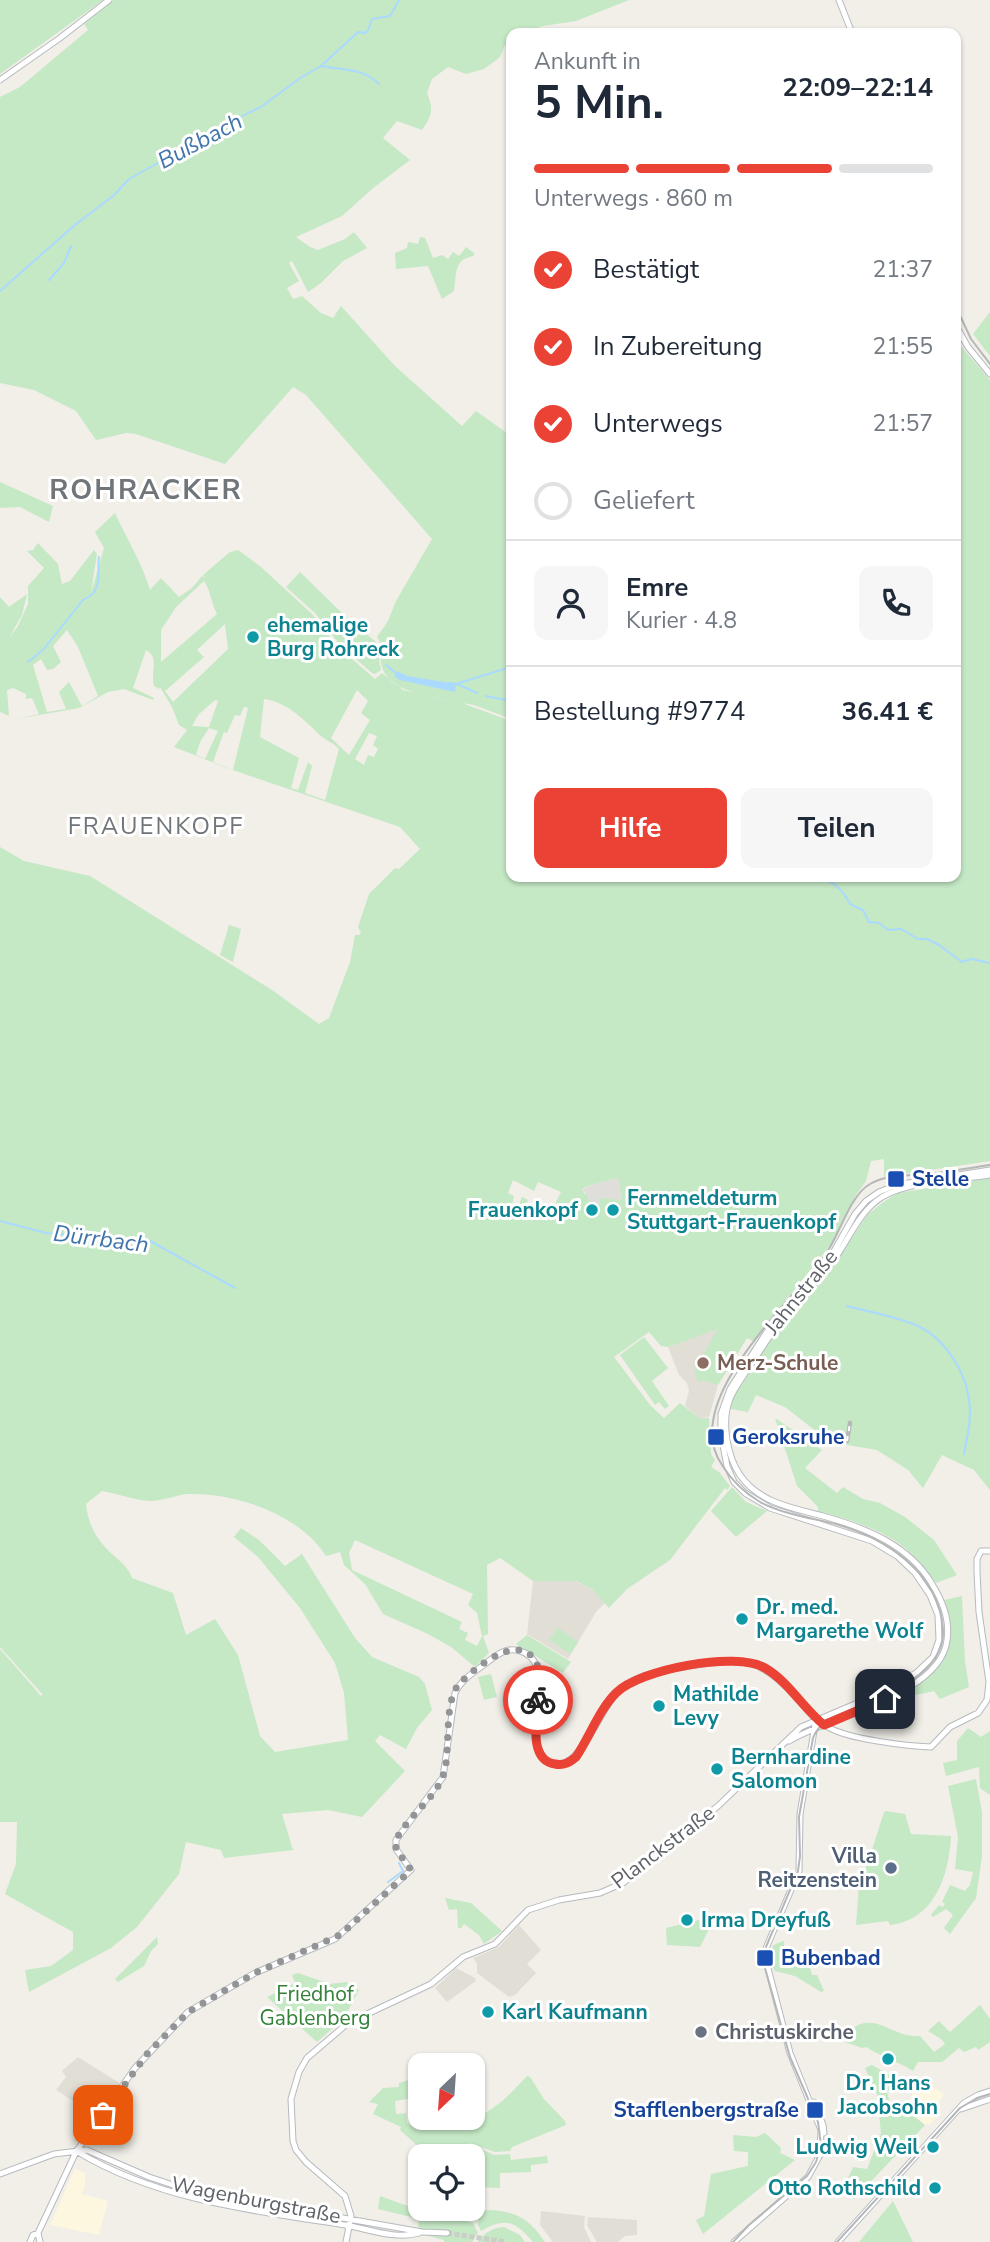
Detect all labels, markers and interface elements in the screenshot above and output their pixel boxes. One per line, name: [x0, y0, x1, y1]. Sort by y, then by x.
text: Ankunft in: [534, 46, 641, 77]
text: 22:09–22:14: [782, 70, 933, 105]
text: 5 Min.: [534, 71, 664, 134]
water label: Bußbach: [152, 106, 248, 176]
text: Unterwegs · 860 m: [534, 183, 733, 214]
icon: check: [534, 251, 572, 289]
text: Bestätigt: [593, 252, 699, 287]
text: 21:37: [873, 254, 933, 285]
icon: check: [534, 328, 572, 366]
text: In Zubereitung: [593, 329, 762, 364]
text: 21:55: [873, 331, 933, 362]
icon: check: [534, 405, 572, 443]
text: Unterwegs: [593, 406, 723, 441]
text: 21:57: [873, 408, 933, 439]
district label: ROHRACKER: [49, 471, 243, 509]
text: Geliefert: [593, 483, 694, 518]
button: person: [534, 566, 608, 640]
button: phone: [859, 566, 933, 640]
text: Emre: [626, 570, 688, 605]
text: Kurier · 4.8: [626, 605, 737, 636]
place label: ehemalige Burg Rohreck: [267, 611, 400, 663]
marker: ehemalige Burg Rohreck: [245, 629, 261, 645]
text: Bestellung #9774: [534, 694, 745, 729]
text: 36.41 €: [842, 694, 933, 729]
button: Hilfe: [534, 788, 727, 868]
button: Teilen: [741, 788, 933, 868]
district label: FRAUENKOPF: [68, 810, 244, 842]
place label: Stelle: [912, 1165, 969, 1193]
marker: Stelle: [886, 1169, 906, 1189]
place label: Fernmeldeturm Stuttgart-Frauenkopf: [627, 1184, 837, 1236]
place label: Frauenkopf: [468, 1196, 578, 1224]
marker: Frauenkopf: [584, 1202, 600, 1218]
marker: Fernmeldeturm Stuttgart-Frauenkopf: [605, 1202, 621, 1218]
water label: Dürrbach: [52, 1218, 150, 1260]
street label: Jahnstraße: [757, 1244, 844, 1341]
place label: Merz-Schule: [717, 1349, 839, 1377]
marker: Merz-Schule: [695, 1355, 711, 1371]
place label: Geroksruhe: [732, 1423, 844, 1451]
marker: Geroksruhe: [706, 1427, 726, 1447]
place label: Dr. med. Margarethe Wolf: [756, 1593, 923, 1645]
marker: Dr. med. Margarethe Wolf: [734, 1611, 750, 1627]
courier: [503, 1665, 573, 1735]
pin: [855, 1669, 915, 1729]
place label: Mathilde Levy: [673, 1680, 759, 1732]
icon: home: [866, 1680, 904, 1718]
icon: bike: [519, 1681, 557, 1719]
marker: Mathilde Levy: [651, 1698, 667, 1714]
place label: Bernhardine Salomon: [731, 1743, 851, 1795]
marker: Bernhardine Salomon: [709, 1761, 725, 1777]
street label: Planckstraße: [606, 1799, 720, 1895]
place label: Villa Reitzenstein: [757, 1842, 877, 1894]
marker: Villa Reitzenstein: [883, 1860, 899, 1876]
place label: Irma Dreyfuß: [701, 1906, 831, 1934]
marker: Irma Dreyfuß: [679, 1912, 695, 1928]
place label: Bubenbad: [781, 1944, 881, 1972]
marker: Bubenbad: [755, 1948, 775, 1968]
park label: Friedhof Gablenberg: [260, 1980, 370, 2032]
place label: Karl Kaufmann: [502, 1998, 648, 2026]
marker: Karl Kaufmann: [480, 2004, 496, 2020]
place label: Christuskirche: [715, 2018, 854, 2046]
marker: Christuskirche: [693, 2024, 709, 2040]
marker: Dr. Hans Jacobsohn: [880, 2051, 896, 2067]
north arrow: [408, 2053, 485, 2130]
map controls: [408, 2053, 485, 2221]
place label: Dr. Hans Jacobsohn: [837, 2069, 938, 2121]
pin: [73, 2085, 133, 2145]
icon: bag: [84, 2096, 122, 2134]
place label: Stafflenbergstraße: [614, 2096, 799, 2124]
marker: Stafflenbergstraße: [805, 2100, 825, 2120]
place label: Ludwig Weil: [796, 2133, 919, 2161]
marker: Ludwig Weil: [925, 2139, 941, 2155]
button: locate: [408, 2144, 485, 2221]
street label: Wagenburgstraße: [169, 2170, 343, 2230]
place label: Otto Rothschild: [768, 2174, 921, 2202]
marker: Otto Rothschild: [927, 2180, 943, 2196]

